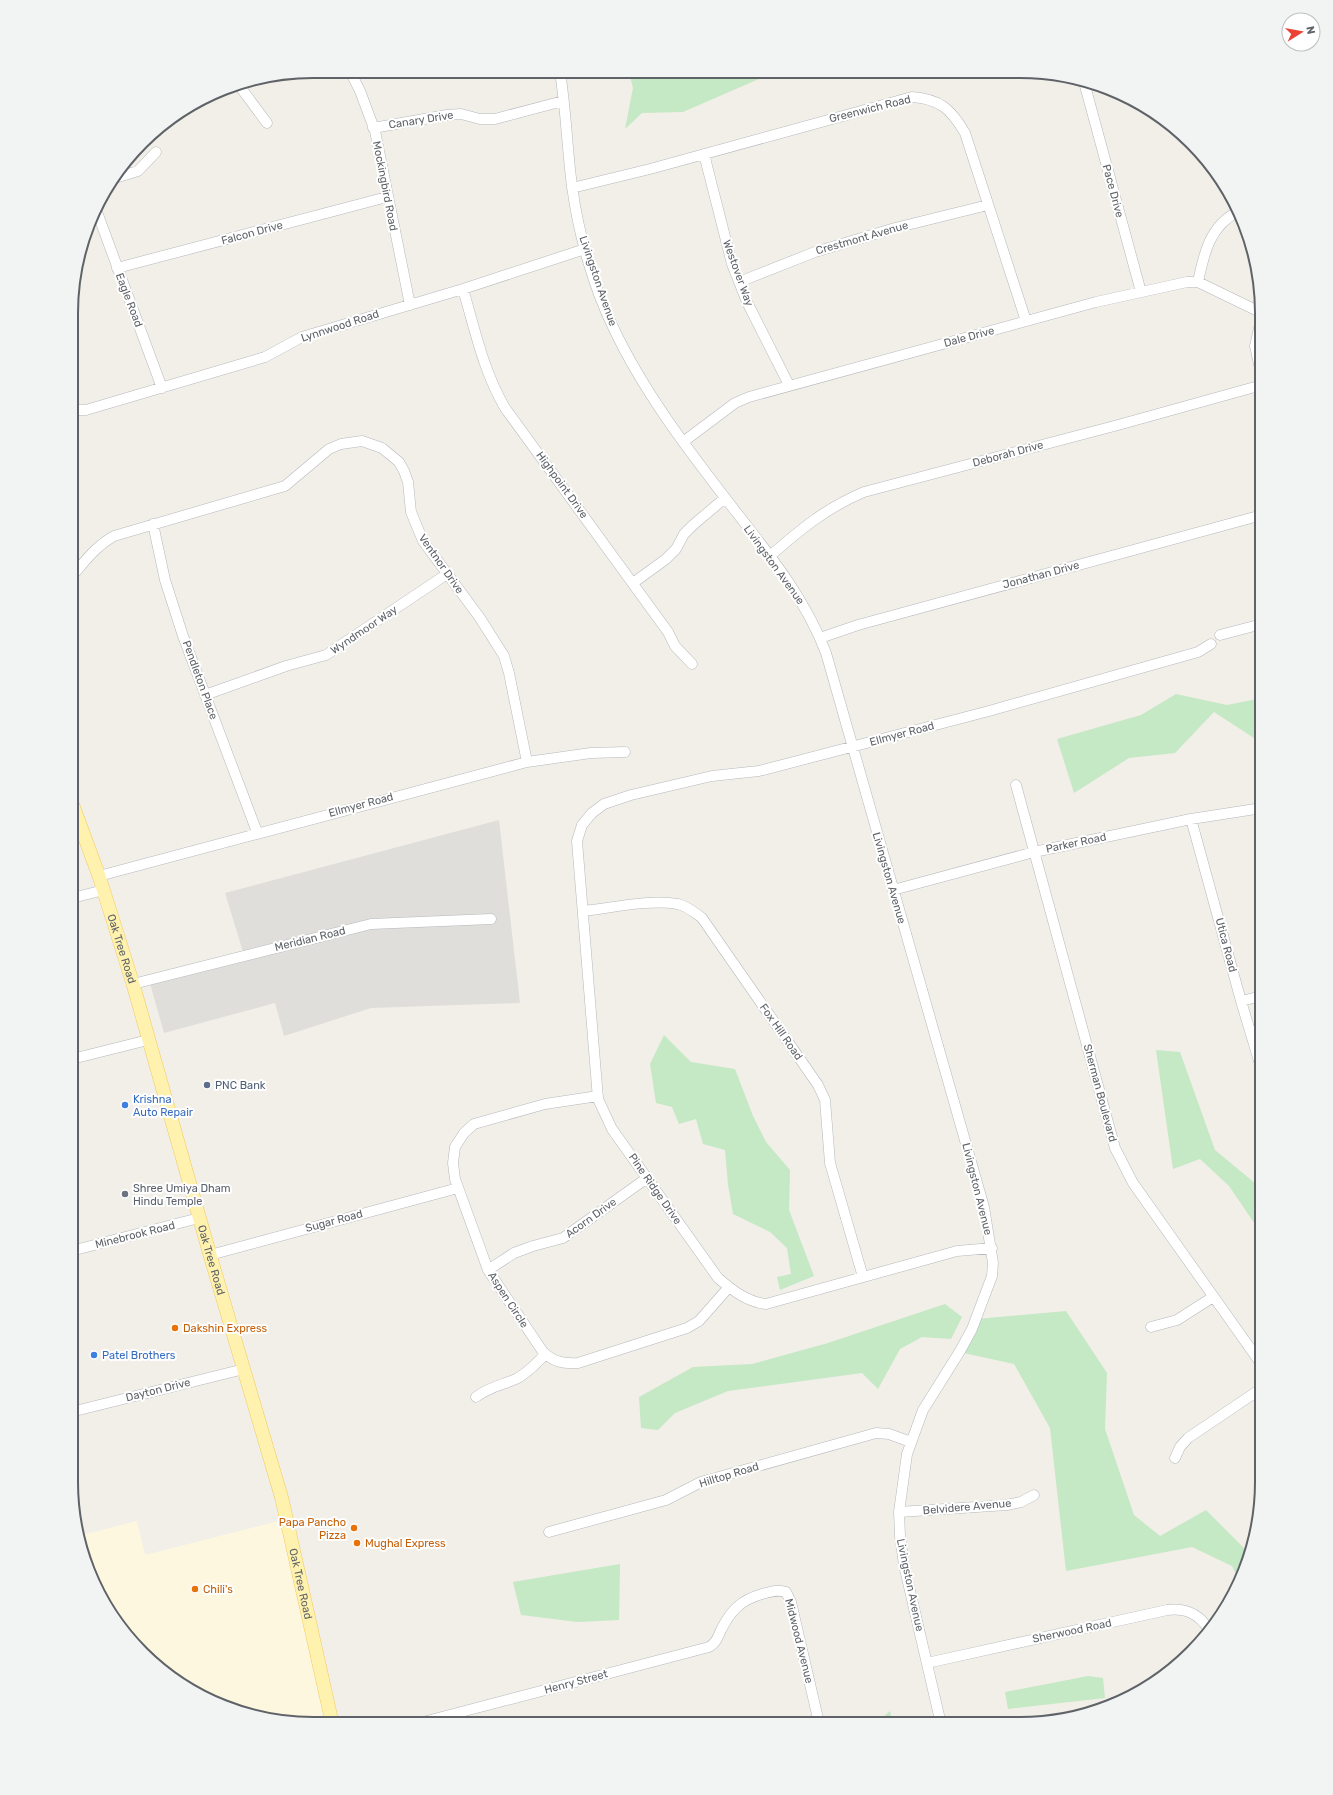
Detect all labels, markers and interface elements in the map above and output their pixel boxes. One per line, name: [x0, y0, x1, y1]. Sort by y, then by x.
north arrow: [1281, 12, 1321, 52]
text: N: [1303, 25, 1317, 35]
street label: Greenwich Road: [828, 93, 912, 125]
street label: Canary Drive: [388, 108, 454, 132]
street label: Mockingbird Road: [370, 140, 400, 232]
street label: Pace Drive: [1100, 163, 1126, 219]
street label: Falcon Drive: [220, 219, 284, 247]
street label: Crestmont Avenue: [814, 219, 910, 257]
street label: Livingston Avenue: [576, 234, 620, 328]
street label: Westover Way: [720, 238, 756, 308]
street label: Eagle Road: [113, 271, 145, 329]
street label: Lynnwood Road: [299, 307, 381, 345]
street label: Dale Drive: [942, 324, 996, 350]
street label: Deborah Drive: [971, 438, 1045, 470]
street label: Highpoint Drive: [533, 449, 591, 521]
street label: Livingston Avenue: [741, 523, 807, 607]
street label: Ventnor Drive: [416, 532, 466, 596]
street label: Jonathan Drive: [1001, 559, 1081, 591]
street label: Wyndmoor Way: [328, 603, 400, 657]
street label: Pendleton Place: [180, 639, 220, 721]
street label: Ellmyer Road: [868, 719, 936, 749]
street label: Ellmyer Road: [327, 790, 395, 820]
street label: Parker Road: [1045, 830, 1107, 856]
street label: Livingston Avenue: [870, 831, 908, 925]
street label: Oak Tree Road: [105, 912, 139, 985]
street label: Utica Road: [1213, 916, 1239, 974]
street label: Meridian Road: [273, 924, 347, 954]
street label: Fox Hill Road: [757, 1001, 805, 1063]
street label: Sherman Boulevard: [1081, 1043, 1119, 1143]
place label: PNC Bank: [215, 1079, 266, 1092]
marker: PNC Bank: [202, 1080, 212, 1090]
place label: Krishna Auto Repair: [133, 1093, 194, 1119]
marker: Krishna Auto Repair: [120, 1100, 130, 1110]
street label: Livingston Avenue: [959, 1141, 995, 1237]
street label: Pine Ridge Drive: [626, 1151, 684, 1227]
place label: Shree Umiya Dham Hindu Temple: [133, 1182, 231, 1208]
marker: Shree Umiya Dham Hindu Temple: [120, 1189, 130, 1199]
street label: Acorn Drive: [563, 1195, 619, 1241]
street label: Sugar Road: [304, 1207, 364, 1235]
street label: Minebrook Road: [94, 1219, 176, 1251]
street label: Oak Tree Road: [195, 1223, 228, 1296]
street label: Aspen Circle: [485, 1270, 531, 1330]
place label: Dakshin Express: [183, 1322, 268, 1335]
marker: Dakshin Express: [170, 1323, 180, 1333]
place label: Patel Brothers: [102, 1349, 176, 1362]
marker: Patel Brothers: [89, 1350, 99, 1360]
street label: Dayton Drive: [124, 1376, 192, 1404]
street label: Hilltop Road: [698, 1460, 760, 1490]
street label: Belvidere Avenue: [922, 1497, 1012, 1517]
place label: Papa Pancho Pizza: [279, 1516, 346, 1542]
marker: Papa Pancho Pizza: [349, 1523, 359, 1533]
place label: Mughal Express: [365, 1537, 446, 1550]
street label: Livingston Avenue: [894, 1537, 926, 1633]
marker: Mughal Express: [352, 1538, 362, 1548]
street label: Oak Tree Road: [287, 1547, 315, 1620]
place label: Chili's: [203, 1583, 233, 1596]
marker: Chili's: [190, 1584, 200, 1594]
street label: Midwood Avenue: [782, 1597, 816, 1685]
street label: Sherwood Road: [1031, 1616, 1113, 1646]
street label: Henry Street: [543, 1667, 610, 1697]

